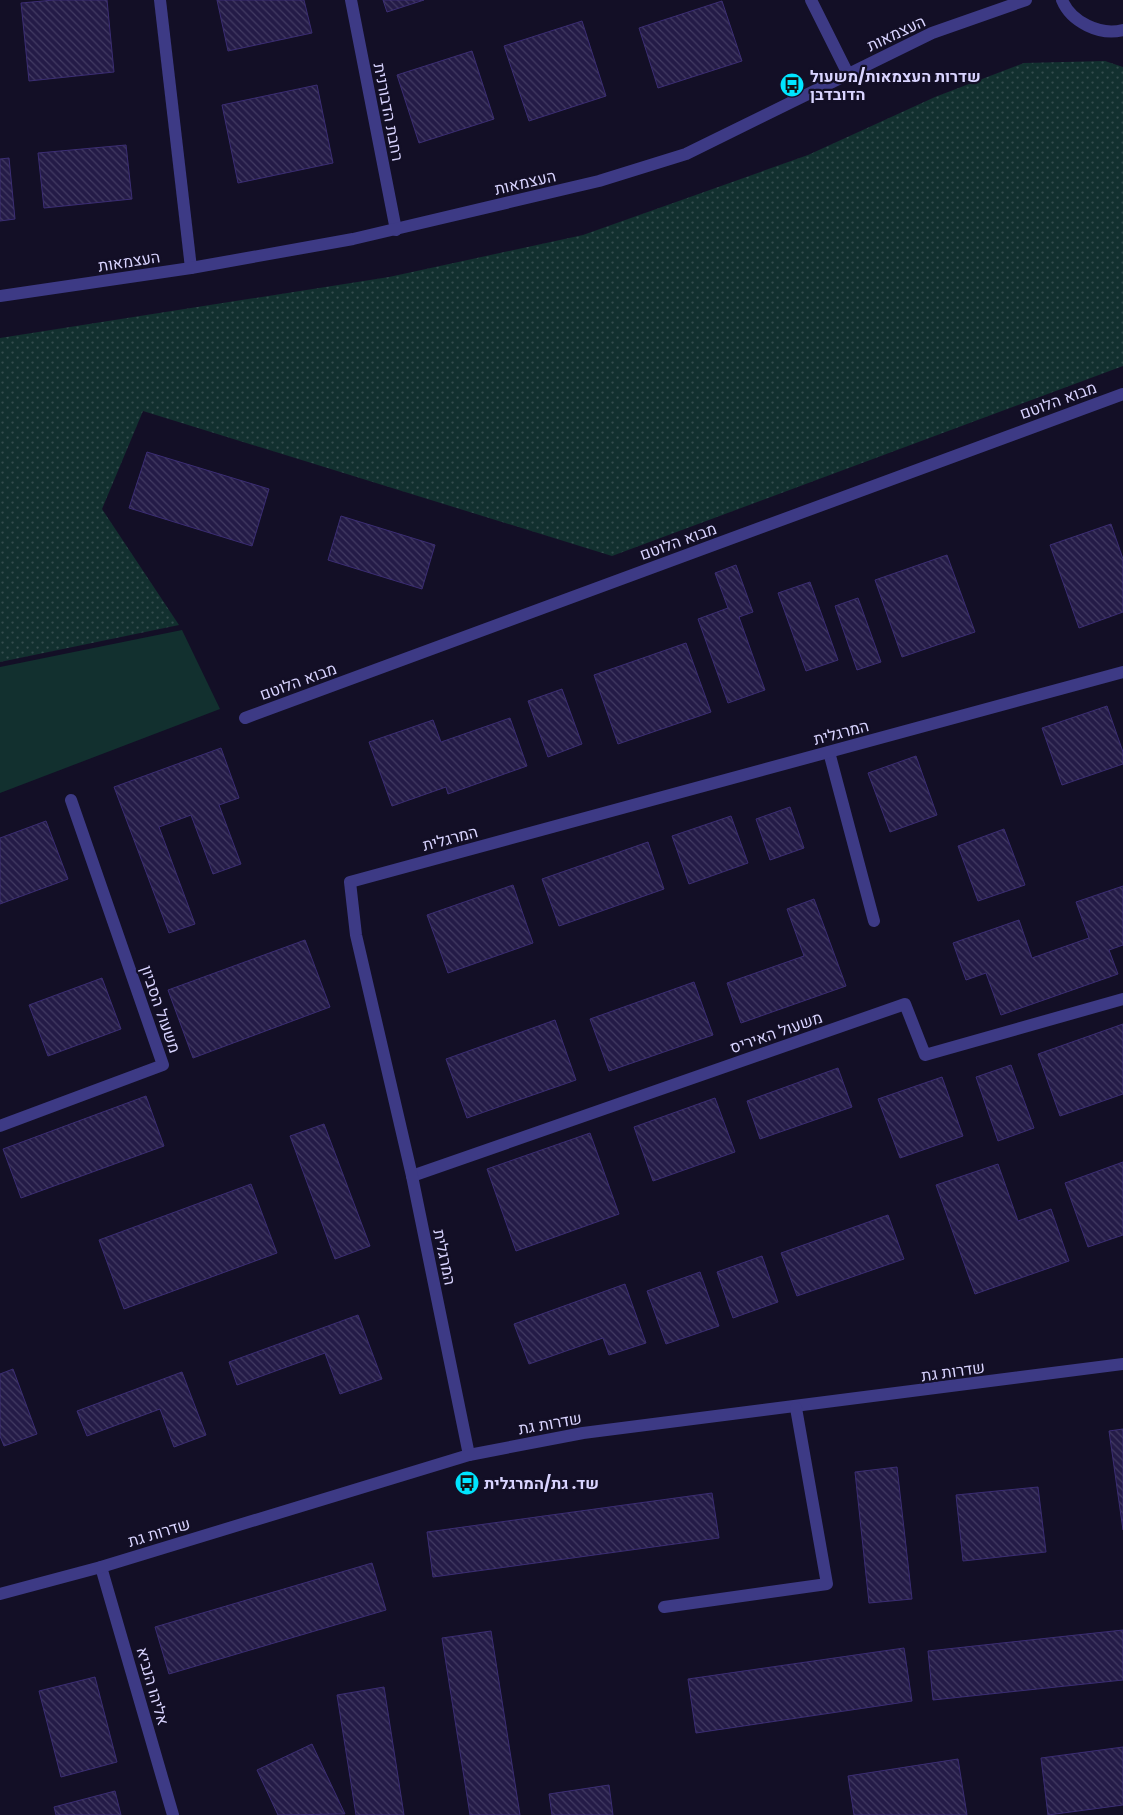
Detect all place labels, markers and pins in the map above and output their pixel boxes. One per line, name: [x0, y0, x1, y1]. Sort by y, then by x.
place label: שדרות העצמאות/משעול הדובדבן: [810, 65, 981, 106]
bus stop icon: שדרות העצמאות/משעול הדובדבן: [779, 72, 805, 98]
bus stop icon: שד. גת/המרגלית: [454, 1470, 480, 1496]
place label: שד. גת/המרגלית: [484, 1472, 599, 1495]

